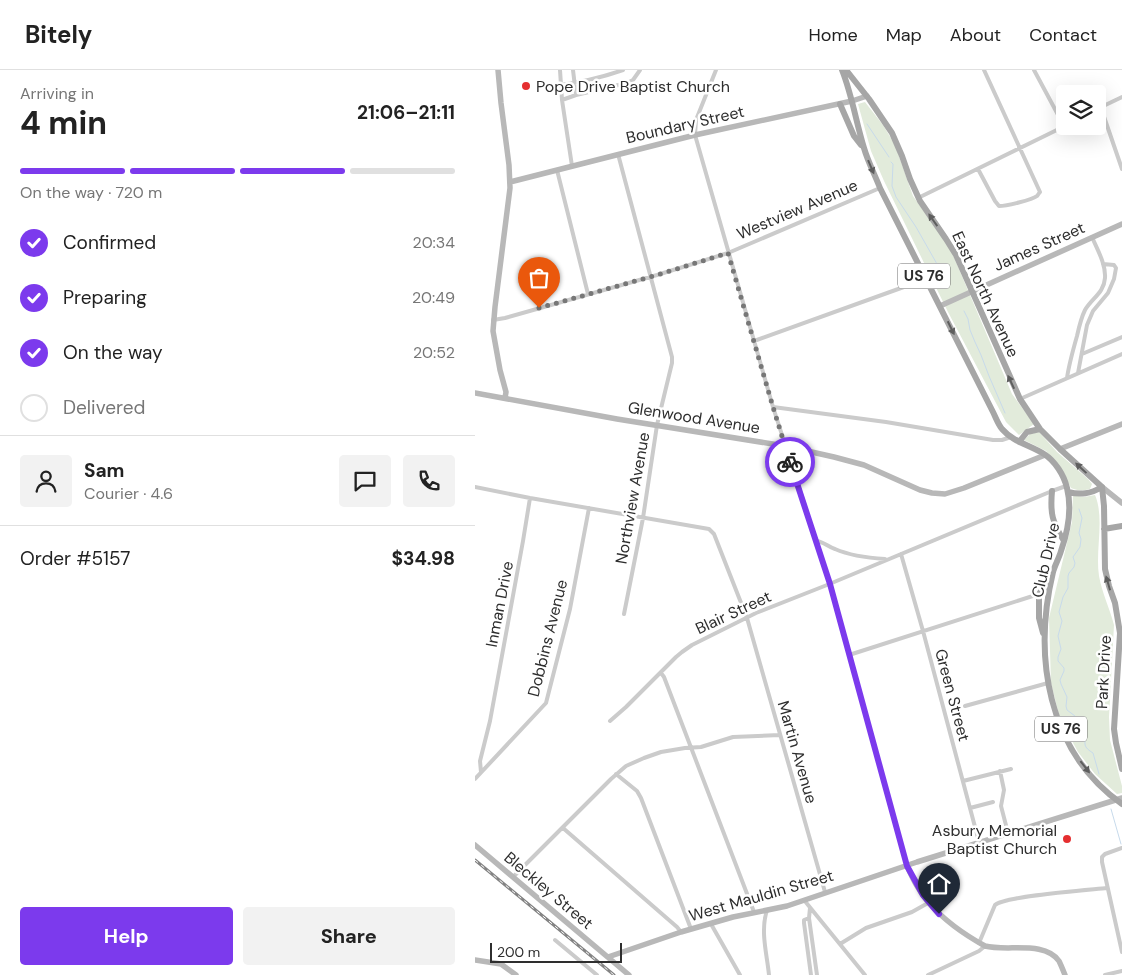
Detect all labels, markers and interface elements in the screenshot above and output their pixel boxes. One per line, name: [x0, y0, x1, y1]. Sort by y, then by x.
text: Bitely: [25, 19, 92, 50]
text: Home: [808, 23, 858, 47]
text: Map: [886, 23, 922, 47]
text: About: [950, 23, 1001, 47]
text: Contact: [1029, 23, 1097, 47]
place label: Pope Drive Baptist Church: [536, 76, 730, 97]
marker: Pope Drive Baptist Church: [520, 80, 532, 92]
text: Arriving in: [20, 83, 94, 104]
map controls: [1056, 85, 1106, 135]
button: layers: [1056, 85, 1106, 135]
text: 21:06–21:11: [357, 100, 455, 125]
street label: Boundary Street: [624, 101, 746, 148]
text: 4 min: [20, 102, 107, 144]
one-way arrow: [868, 160, 876, 174]
street label: Westview Avenue: [733, 174, 861, 244]
text: On the way · 720 m: [20, 182, 162, 203]
one-way arrow: [928, 213, 938, 227]
street label: James Street: [990, 217, 1088, 276]
street label: East North Avenue: [947, 228, 1024, 361]
icon: check: [20, 229, 48, 257]
text: Confirmed: [63, 230, 156, 255]
text: 20:34: [413, 232, 455, 253]
pin: [518, 257, 560, 308]
icon: bag: [525, 264, 553, 292]
road number: US 76: [898, 264, 950, 288]
icon: check: [20, 284, 48, 312]
text: Preparing: [63, 285, 147, 310]
text: 20:49: [412, 287, 455, 308]
one-way arrow: [947, 321, 955, 335]
icon: check: [20, 339, 48, 367]
text: On the way: [63, 340, 163, 365]
text: 20:52: [413, 342, 455, 363]
one-way arrow: [1007, 375, 1015, 389]
text: Delivered: [63, 395, 145, 420]
street label: Glenwood Avenue: [626, 397, 762, 438]
street label: Northview Avenue: [611, 430, 654, 566]
courier: [765, 437, 815, 487]
icon: bike: [776, 448, 804, 476]
button: person: [20, 455, 72, 507]
button: chat: [339, 455, 391, 507]
button: phone: [403, 455, 455, 507]
text: Sam: [84, 458, 125, 483]
one-way arrow: [1076, 462, 1088, 474]
text: Courier · 4.6: [84, 483, 173, 504]
street label: Club Drive: [1027, 521, 1064, 600]
text: Order #5157: [20, 546, 130, 571]
text: $34.98: [392, 546, 455, 571]
street label: Inman Drive: [481, 559, 518, 649]
one-way arrow: [1104, 576, 1112, 591]
street label: Dobbins Avenue: [523, 577, 572, 699]
street label: Blair Street: [692, 586, 774, 639]
street label: Park Drive: [1091, 635, 1116, 709]
street label: Green Street: [930, 647, 975, 744]
street label: Martin Avenue: [773, 698, 822, 806]
road number: US 76: [1035, 716, 1087, 742]
one-way arrow: [1079, 760, 1090, 773]
place label: Asbury Memorial Baptist Church: [932, 820, 1057, 859]
marker: Asbury Memorial Baptist Church: [1061, 833, 1073, 845]
street label: Bleckley Street: [500, 847, 598, 934]
pin: [918, 863, 960, 914]
street label: West Mauldin Street: [686, 865, 836, 926]
icon: home: [925, 870, 953, 898]
button: Help: [20, 907, 233, 965]
button: Share: [243, 907, 455, 965]
scale bar: [490, 940, 623, 963]
text: 200 m: [497, 943, 540, 961]

